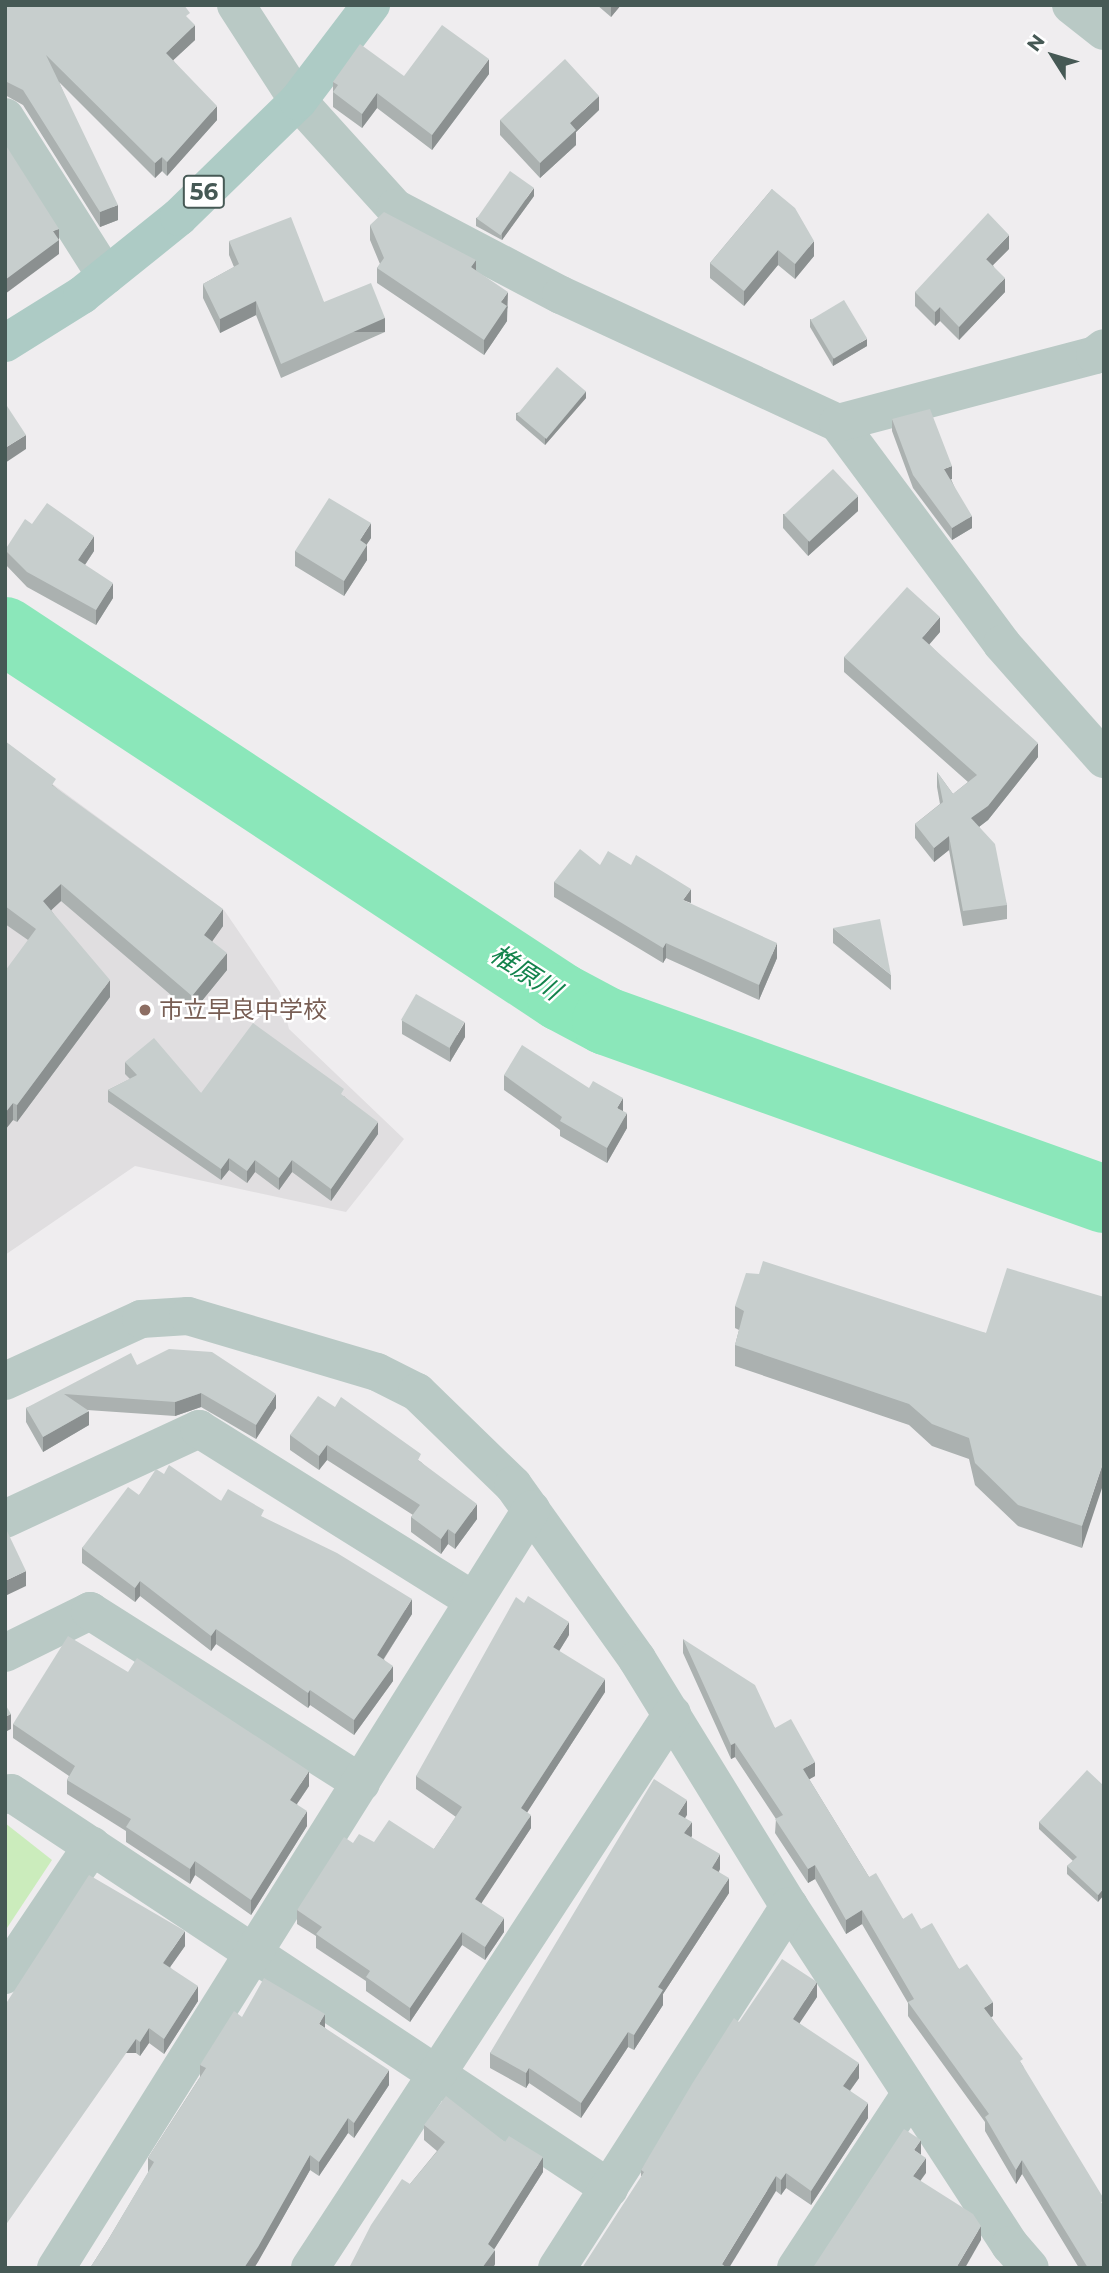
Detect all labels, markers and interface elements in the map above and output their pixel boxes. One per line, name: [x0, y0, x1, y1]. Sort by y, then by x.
north arrow: [1018, 21, 1088, 91]
text: N: [1022, 30, 1050, 56]
road number: 56: [181, 172, 227, 211]
water label: 椎原川: [484, 939, 566, 1007]
place label: 市立早良中学校: [159, 996, 327, 1024]
marker: 市立早良中学校: [137, 1002, 153, 1018]

